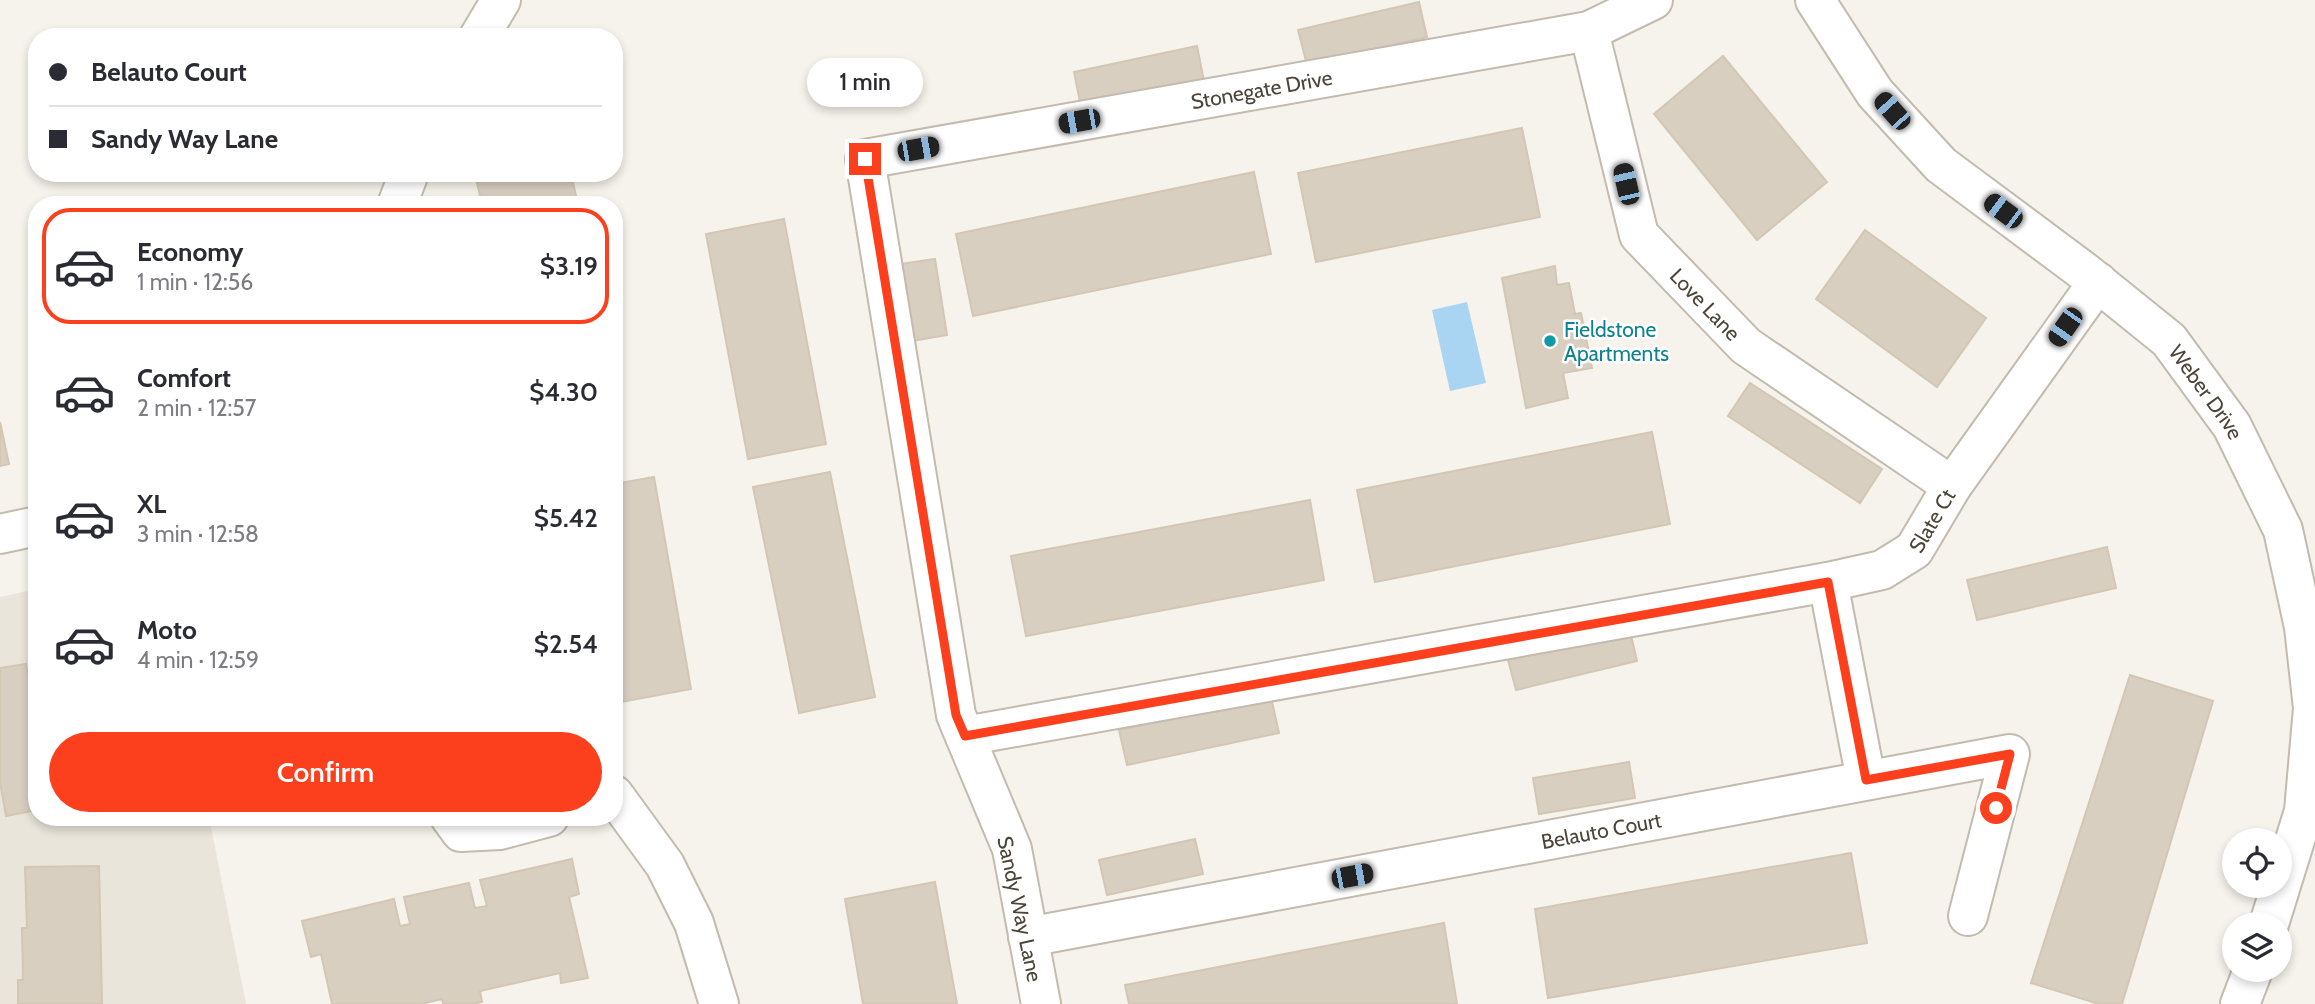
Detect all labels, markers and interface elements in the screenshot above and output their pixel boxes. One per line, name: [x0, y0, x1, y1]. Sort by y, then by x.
text: Belauto Court: [91, 56, 247, 88]
callout: 1 min: [807, 58, 923, 106]
street label: Stonegate Drive: [1189, 64, 1334, 114]
text: 1 min: [839, 68, 891, 96]
car: [1871, 88, 1914, 134]
car: [1057, 107, 1102, 135]
text: Sandy Way Lane: [91, 123, 278, 155]
car: [896, 135, 941, 163]
route end: [849, 143, 881, 175]
car: [1612, 161, 1641, 207]
car: [1980, 190, 2027, 232]
icon: car: [53, 235, 116, 298]
text: Economy: [137, 236, 243, 268]
text: $3.19: [540, 250, 598, 282]
street label: Love Lane: [1665, 263, 1746, 346]
text: 1 min · 12:56: [137, 268, 253, 296]
car: [2045, 304, 2086, 350]
place label: Fieldstone Apartments: [1564, 317, 1669, 366]
marker: Fieldstone Apartments: [1542, 333, 1558, 349]
street label: Weber Drive: [2164, 340, 2249, 443]
icon: car: [53, 361, 116, 424]
text: Comfort: [137, 362, 231, 394]
text: $4.30: [529, 376, 598, 408]
text: 2 min · 12:57: [137, 394, 256, 422]
street label: Slate Ct: [1903, 484, 1960, 557]
icon: car: [53, 487, 116, 550]
text: XL: [137, 488, 166, 520]
text: $5.42: [534, 502, 598, 534]
text: 3 min · 12:58: [137, 520, 259, 548]
icon: car: [53, 613, 116, 676]
text: Moto: [137, 614, 197, 646]
text: $2.54: [534, 628, 598, 660]
text: 4 min · 12:59: [137, 646, 259, 674]
button: Confirm: [49, 732, 602, 812]
route start: [1980, 792, 2012, 824]
street label: Belauto Court: [1539, 807, 1663, 854]
map controls: [2222, 828, 2292, 982]
button: locate: [2222, 828, 2292, 898]
street label: Sandy Way Lane: [992, 834, 1048, 984]
car: [1330, 862, 1375, 890]
button: layers: [2222, 912, 2292, 982]

